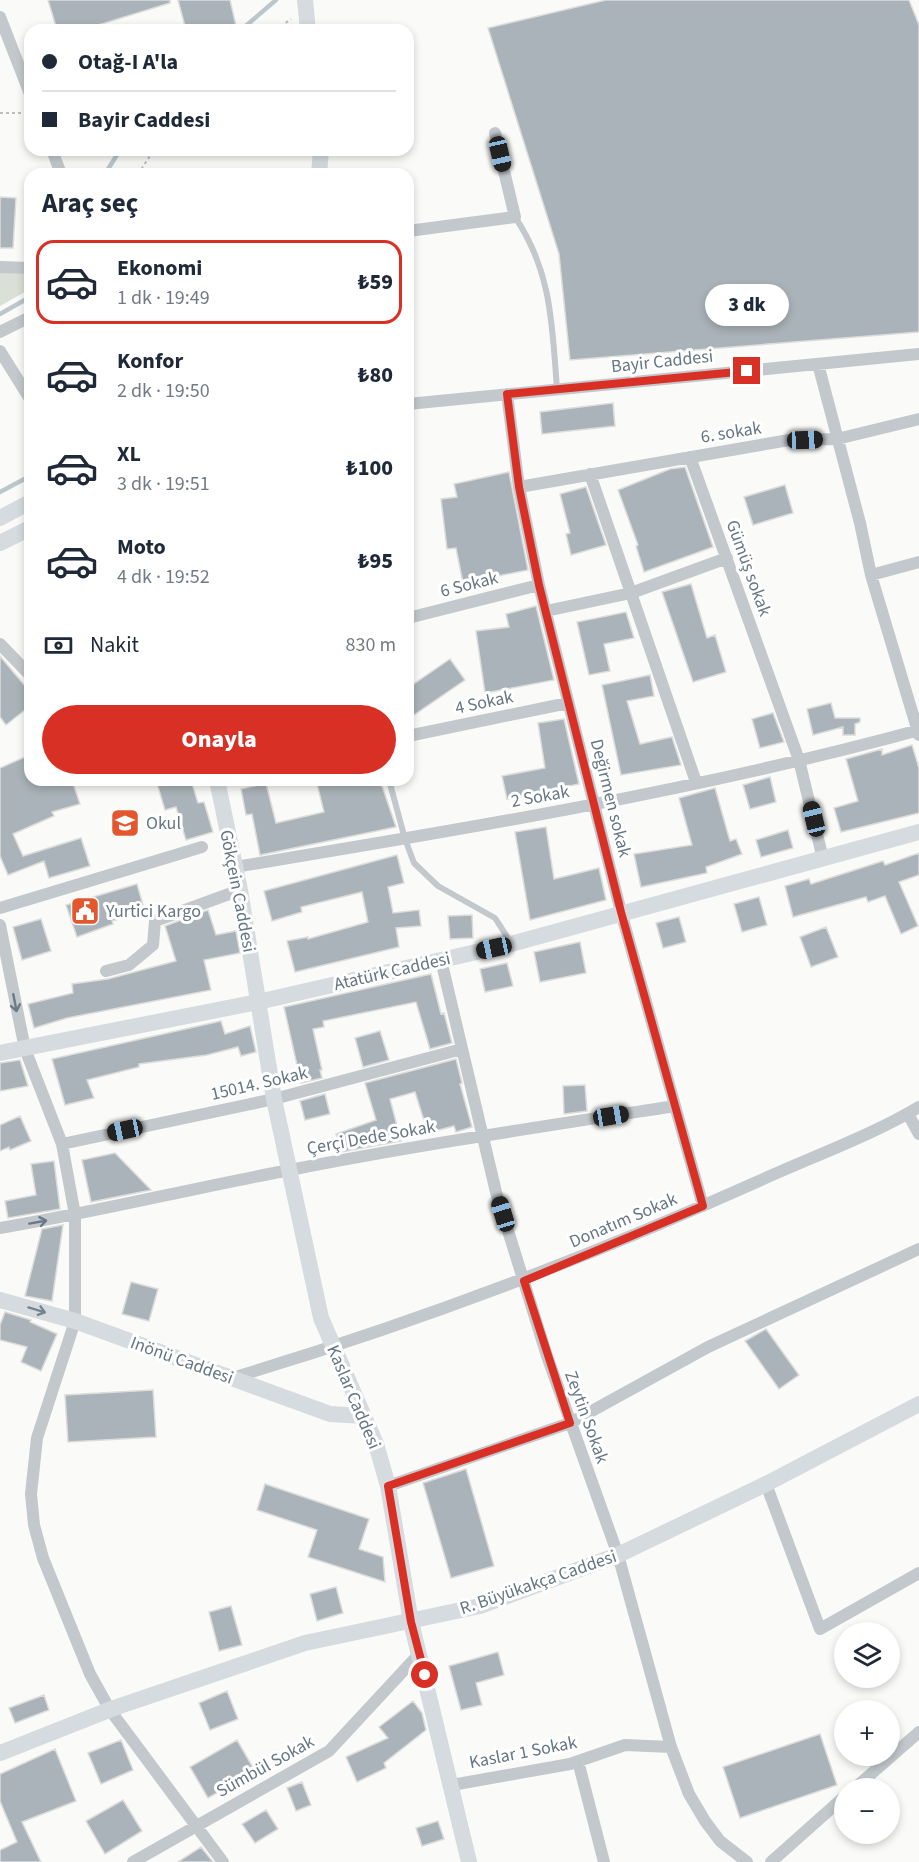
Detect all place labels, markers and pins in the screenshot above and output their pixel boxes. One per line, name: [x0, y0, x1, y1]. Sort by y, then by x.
school or university icon: Okul: [109, 807, 141, 839]
place label: Okul: [146, 811, 181, 836]
public building icon: Yurtici Kargo: [69, 895, 101, 927]
place label: Yurtici Kargo: [105, 899, 201, 924]

